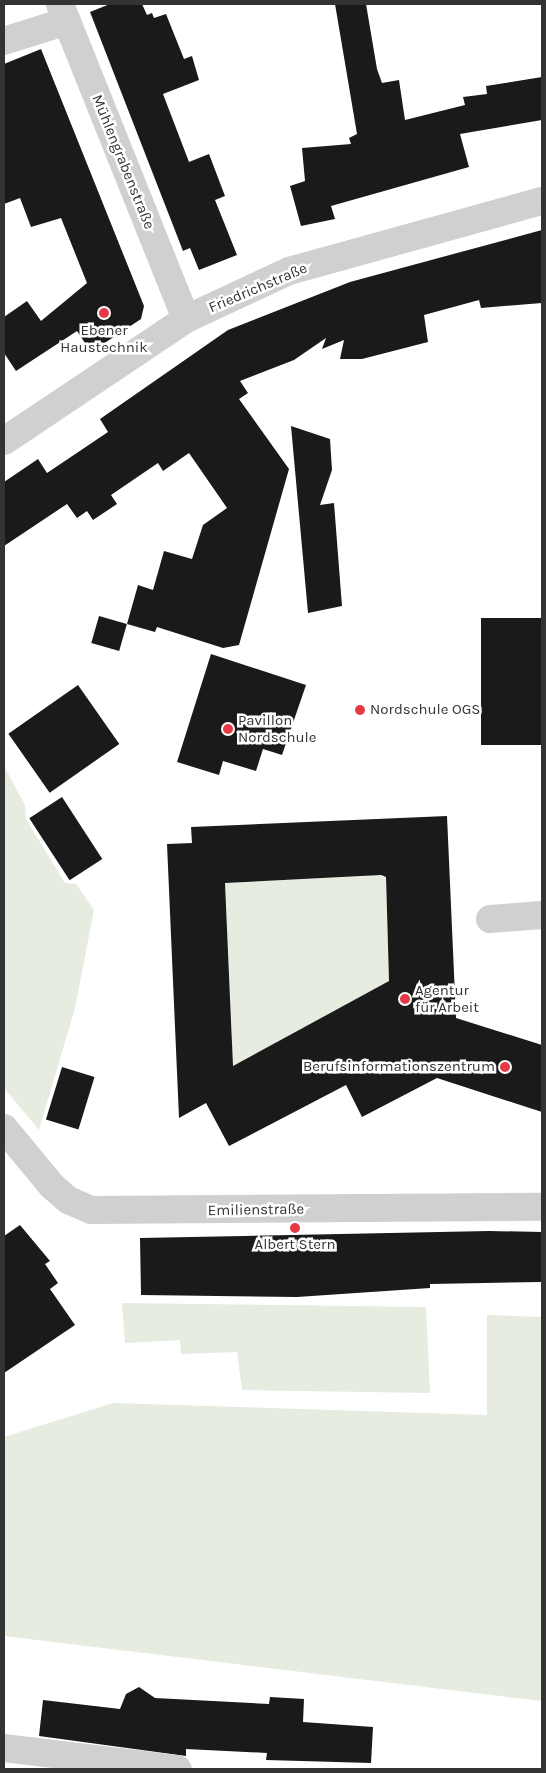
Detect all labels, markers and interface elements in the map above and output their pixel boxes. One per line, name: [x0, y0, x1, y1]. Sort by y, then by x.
street label: Mühlengrabenstraße: [88, 92, 158, 232]
street label: Friedrichstraße: [206, 259, 310, 317]
marker: Ebener Haustechnik: [98, 307, 110, 319]
place label: Ebener Haustechnik: [60, 321, 148, 356]
place label: Nordschule OGS: [370, 701, 480, 719]
marker: Nordschule OGS: [354, 704, 366, 716]
place label: Pavillon Nordschule: [238, 711, 316, 746]
marker: Pavillon Nordschule: [222, 723, 234, 735]
place label: Agentur für Arbeit: [415, 981, 479, 1016]
marker: Agentur für Arbeit: [399, 993, 411, 1005]
place label: Berufsinformationszentrum: [303, 1058, 495, 1076]
marker: Berufsinformationszentrum: [499, 1061, 511, 1073]
street label: Emilienstraße: [208, 1200, 304, 1220]
marker: Albert Stern: [289, 1222, 301, 1234]
place label: Albert Stern: [255, 1236, 335, 1254]

